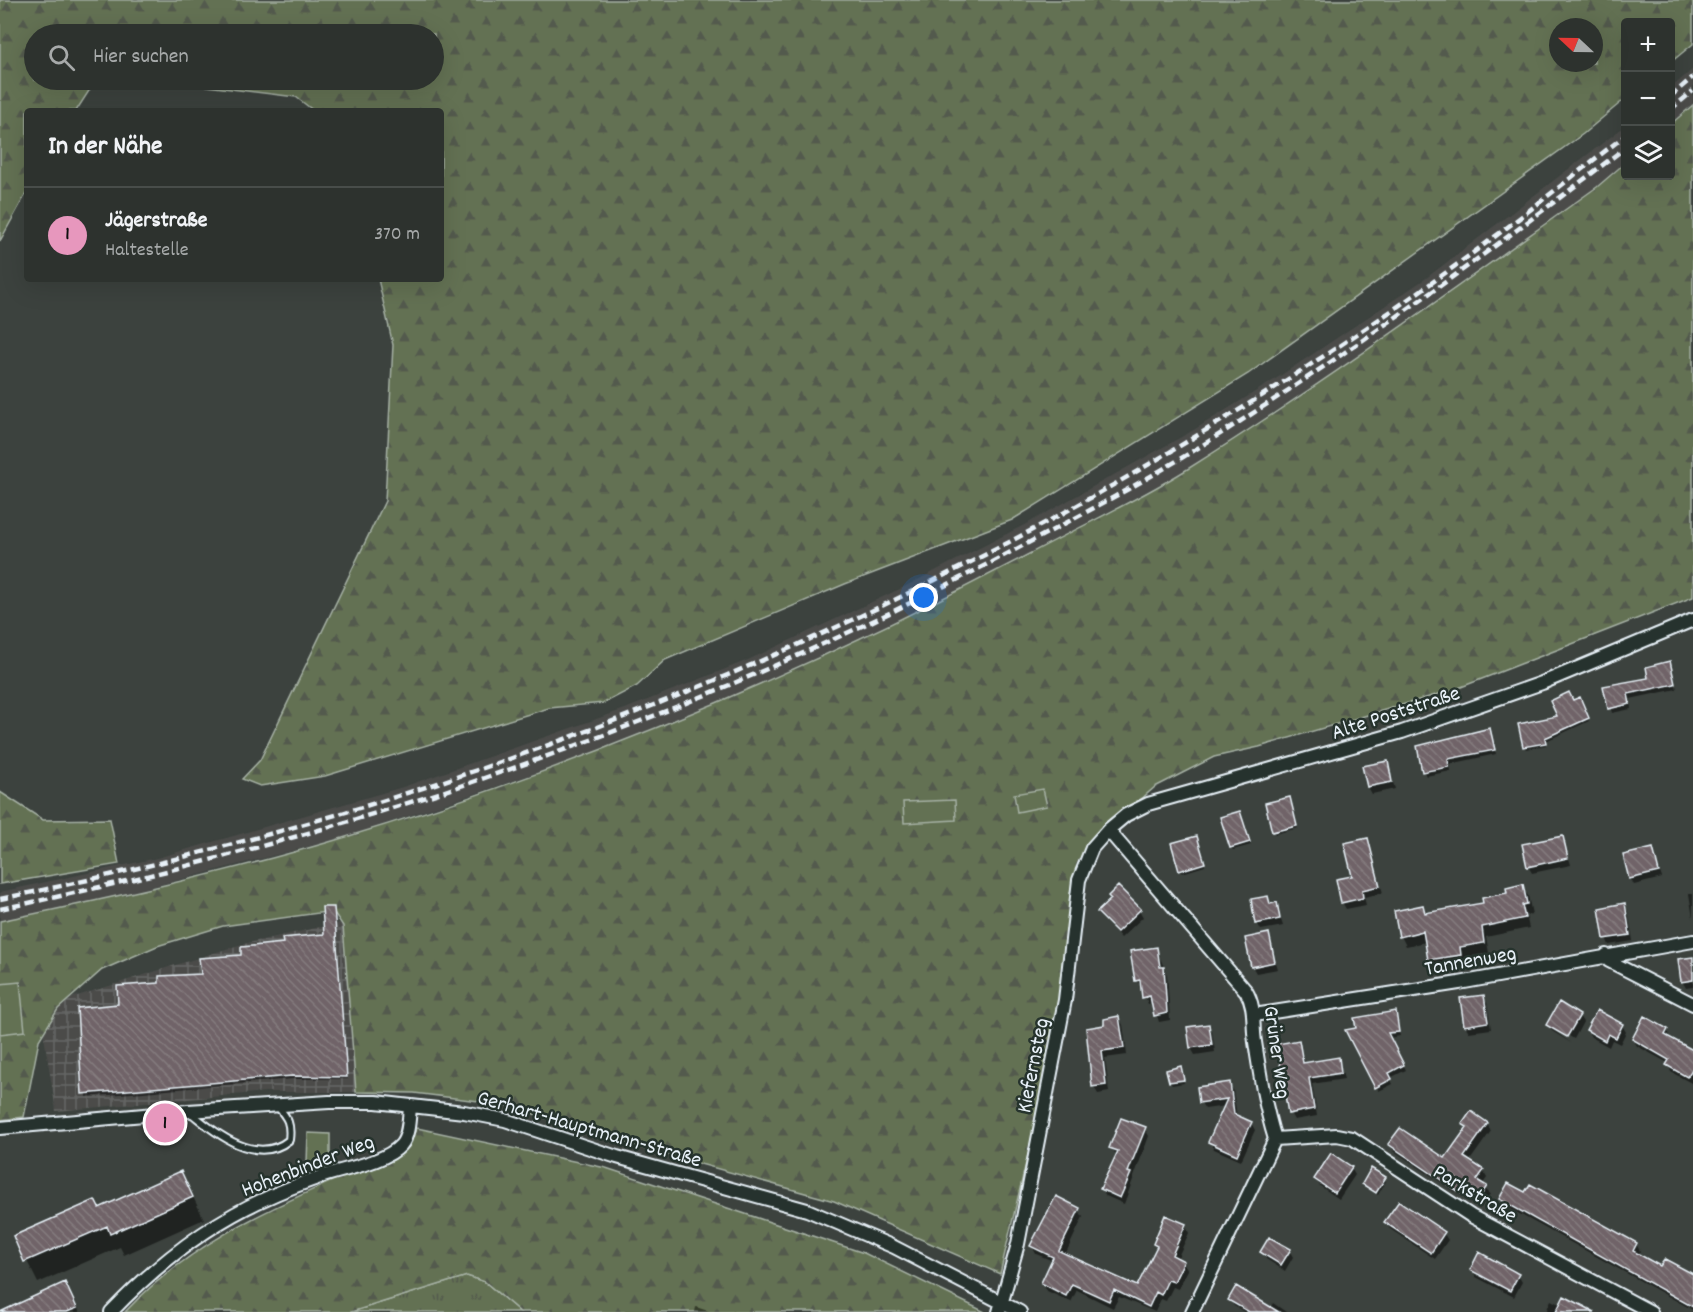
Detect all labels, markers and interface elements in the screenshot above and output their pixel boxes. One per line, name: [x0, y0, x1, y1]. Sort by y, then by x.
north arrow: [1549, 18, 1603, 72]
map controls: [1621, 18, 1675, 180]
button: +: [1621, 18, 1675, 72]
search box: [24, 24, 444, 90]
icon: search: [45, 41, 78, 74]
text: Hier suchen: [93, 42, 189, 73]
button: −: [1621, 72, 1675, 126]
button: layers: [1621, 126, 1675, 180]
text: In der Nähe: [48, 129, 162, 166]
text: Jägerstraße: [105, 206, 207, 237]
text: 1: [65, 221, 70, 249]
text: 370 m: [374, 221, 420, 249]
text: Haltestelle: [105, 237, 188, 265]
your location: [909, 583, 938, 612]
street label: Alte Poststraße: [1328, 679, 1464, 750]
street label: Tannenweg: [1422, 939, 1519, 986]
street label: Grüner Weg: [1254, 1004, 1297, 1101]
street label: Kiefernsteg: [1010, 1015, 1059, 1116]
street label: Gerhart-Hauptmann-Straße: [473, 1083, 705, 1177]
pin: 1: [146, 1100, 184, 1146]
street label: Hohenbinder Weg: [237, 1128, 379, 1207]
street label: Parkstraße: [1426, 1158, 1522, 1232]

